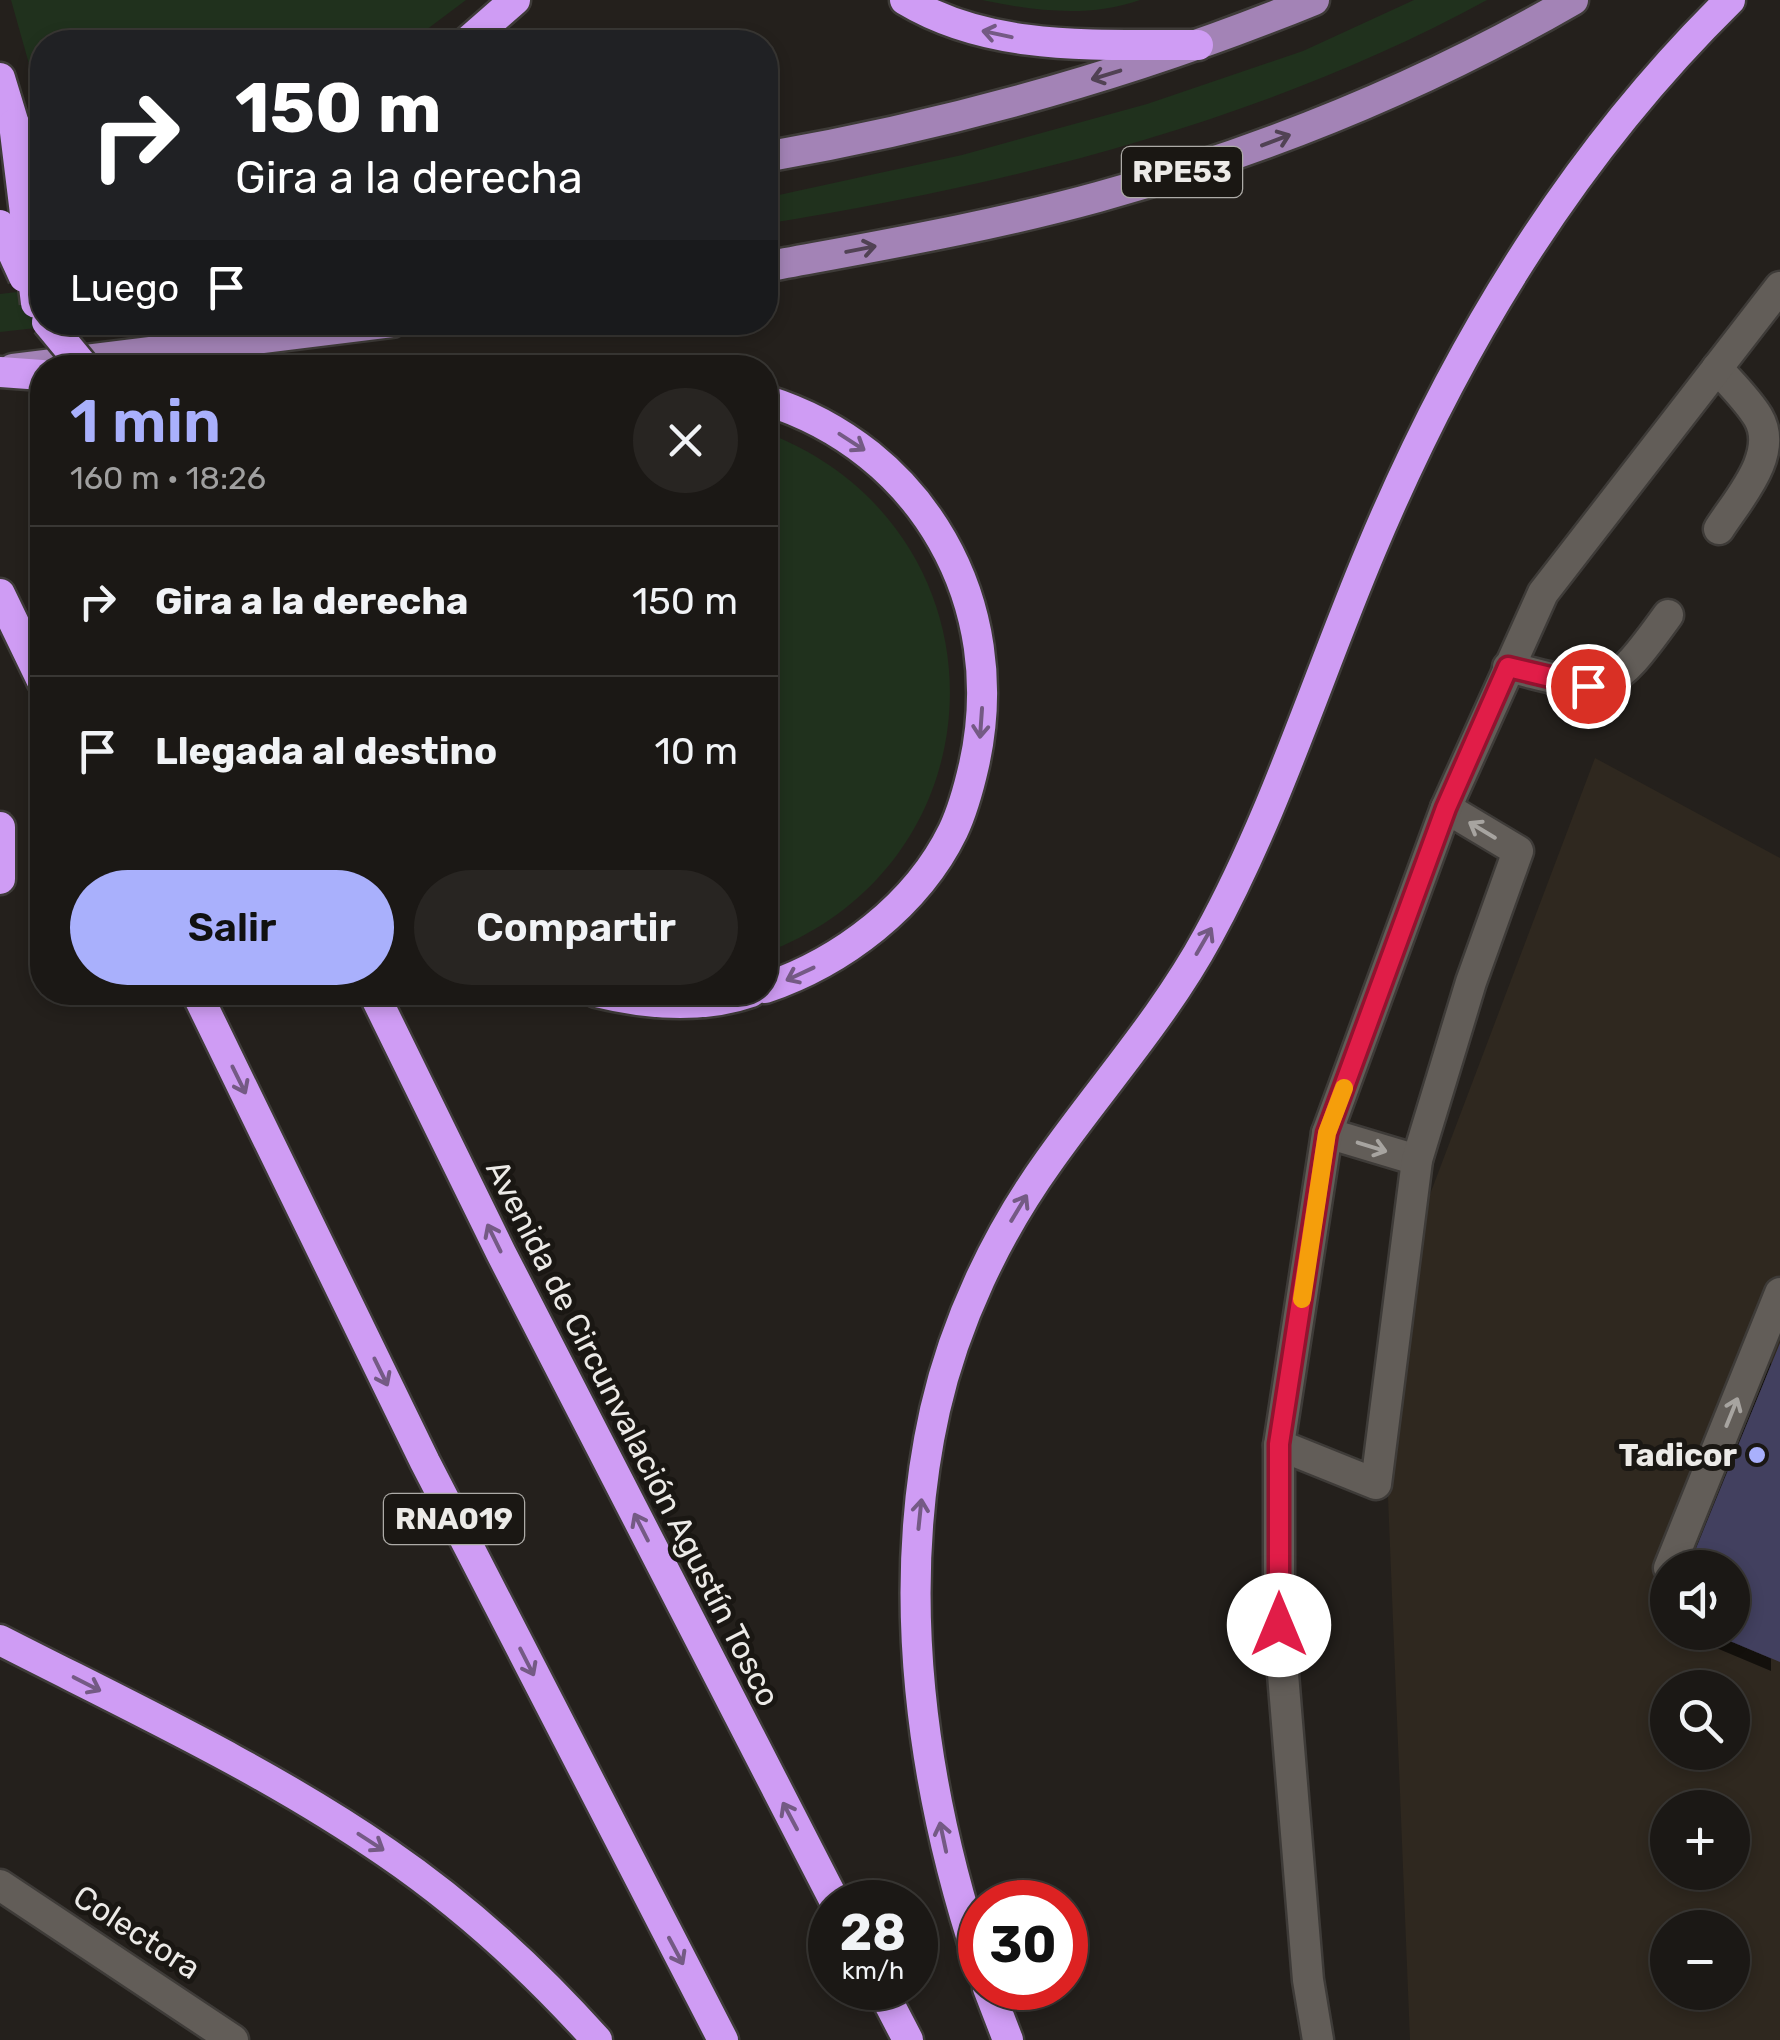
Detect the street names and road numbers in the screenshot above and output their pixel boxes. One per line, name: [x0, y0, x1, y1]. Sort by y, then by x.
road number: RPE53: [1122, 147, 1242, 197]
street label: Avenida de Circunvalación Agustín Tosco: [478, 1154, 788, 1712]
road number: RNA019: [384, 1494, 524, 1544]
street label: Colectora: [66, 1877, 208, 1987]

